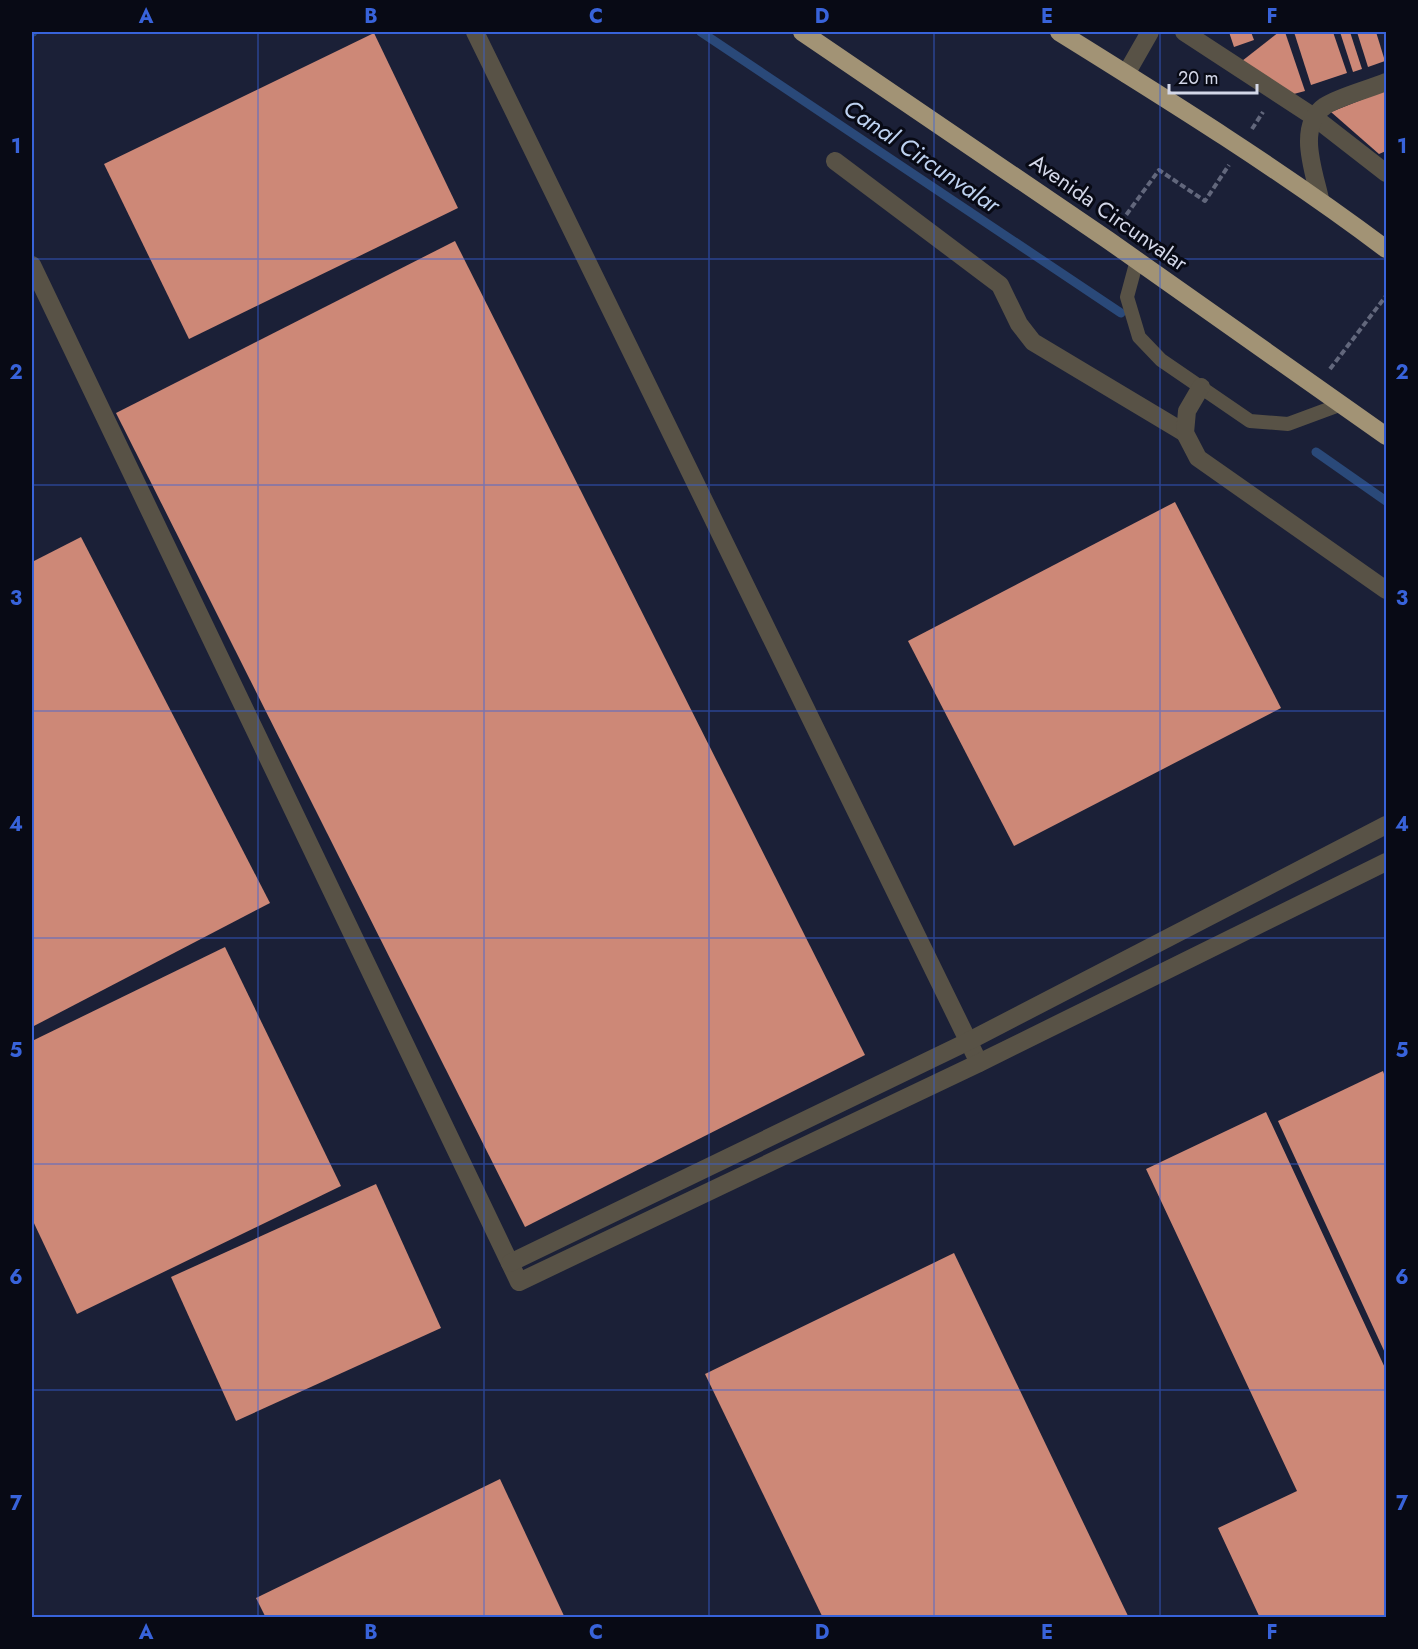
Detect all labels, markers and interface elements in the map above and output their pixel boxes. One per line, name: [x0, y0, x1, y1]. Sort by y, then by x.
text: A: [138, 2, 154, 31]
text: B: [364, 2, 378, 31]
text: C: [589, 2, 603, 31]
text: D: [815, 2, 829, 31]
text: E: [1041, 2, 1053, 31]
text: F: [1266, 2, 1278, 31]
scale bar: [1169, 57, 1258, 95]
text: 20 m: [1178, 65, 1218, 91]
water label: Canal Circunvalar: [837, 90, 1009, 223]
text: 1: [11, 132, 21, 161]
text: 1: [1397, 132, 1407, 161]
street label: Avenida Circunvalar: [1024, 146, 1195, 279]
text: 2: [9, 358, 23, 387]
text: 2: [1395, 358, 1409, 387]
text: 3: [10, 584, 22, 613]
text: 3: [1396, 584, 1408, 613]
text: 4: [9, 810, 23, 839]
text: 4: [1395, 810, 1409, 839]
text: 5: [10, 1036, 23, 1065]
text: 5: [1396, 1036, 1409, 1065]
text: 6: [9, 1263, 23, 1292]
text: 6: [1395, 1263, 1409, 1292]
text: 7: [10, 1489, 23, 1518]
text: 7: [1396, 1489, 1409, 1518]
text: A: [138, 1618, 154, 1647]
text: B: [364, 1618, 378, 1647]
text: C: [589, 1618, 603, 1647]
text: D: [815, 1618, 829, 1647]
text: E: [1041, 1618, 1053, 1647]
text: F: [1266, 1618, 1278, 1647]

